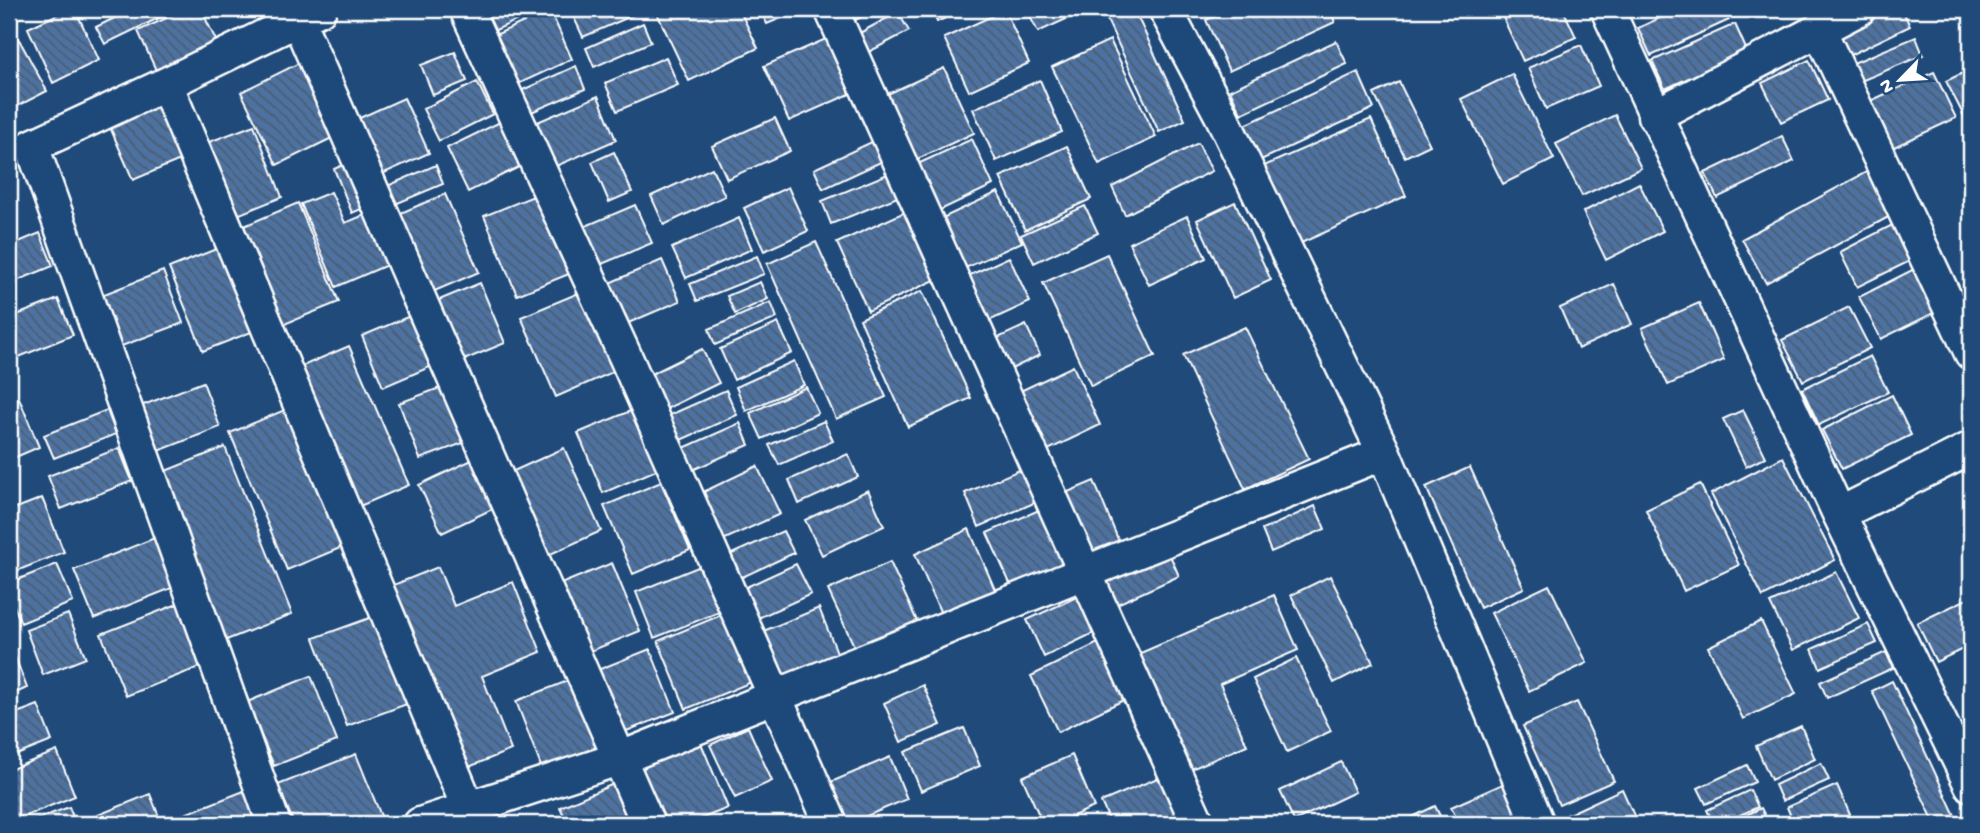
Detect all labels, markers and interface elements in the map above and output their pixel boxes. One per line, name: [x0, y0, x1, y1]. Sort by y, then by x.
north arrow: [1864, 46, 1934, 116]
text: N: [1875, 75, 1901, 96]

